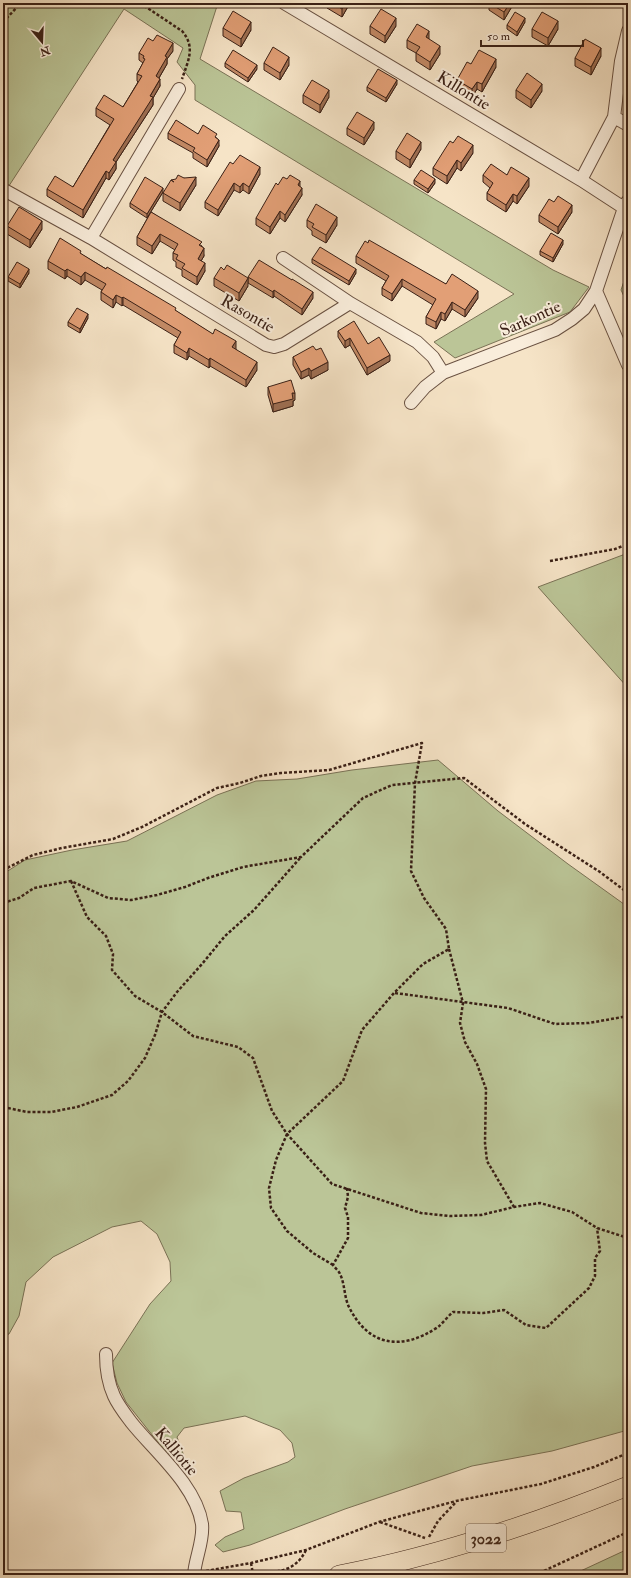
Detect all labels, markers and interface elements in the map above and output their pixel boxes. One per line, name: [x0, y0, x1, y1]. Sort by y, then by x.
north arrow: [22, 22, 62, 62]
scale bar: [481, 22, 583, 48]
text: 50 m: [487, 29, 511, 44]
text: N: [37, 43, 53, 59]
street label: Killontie: [433, 66, 494, 115]
street label: Rasontie: [217, 290, 279, 337]
street label: Sarkontie: [496, 296, 564, 341]
street label: Kalliotie: [150, 1423, 203, 1480]
road number: 3022: [466, 1524, 506, 1552]

